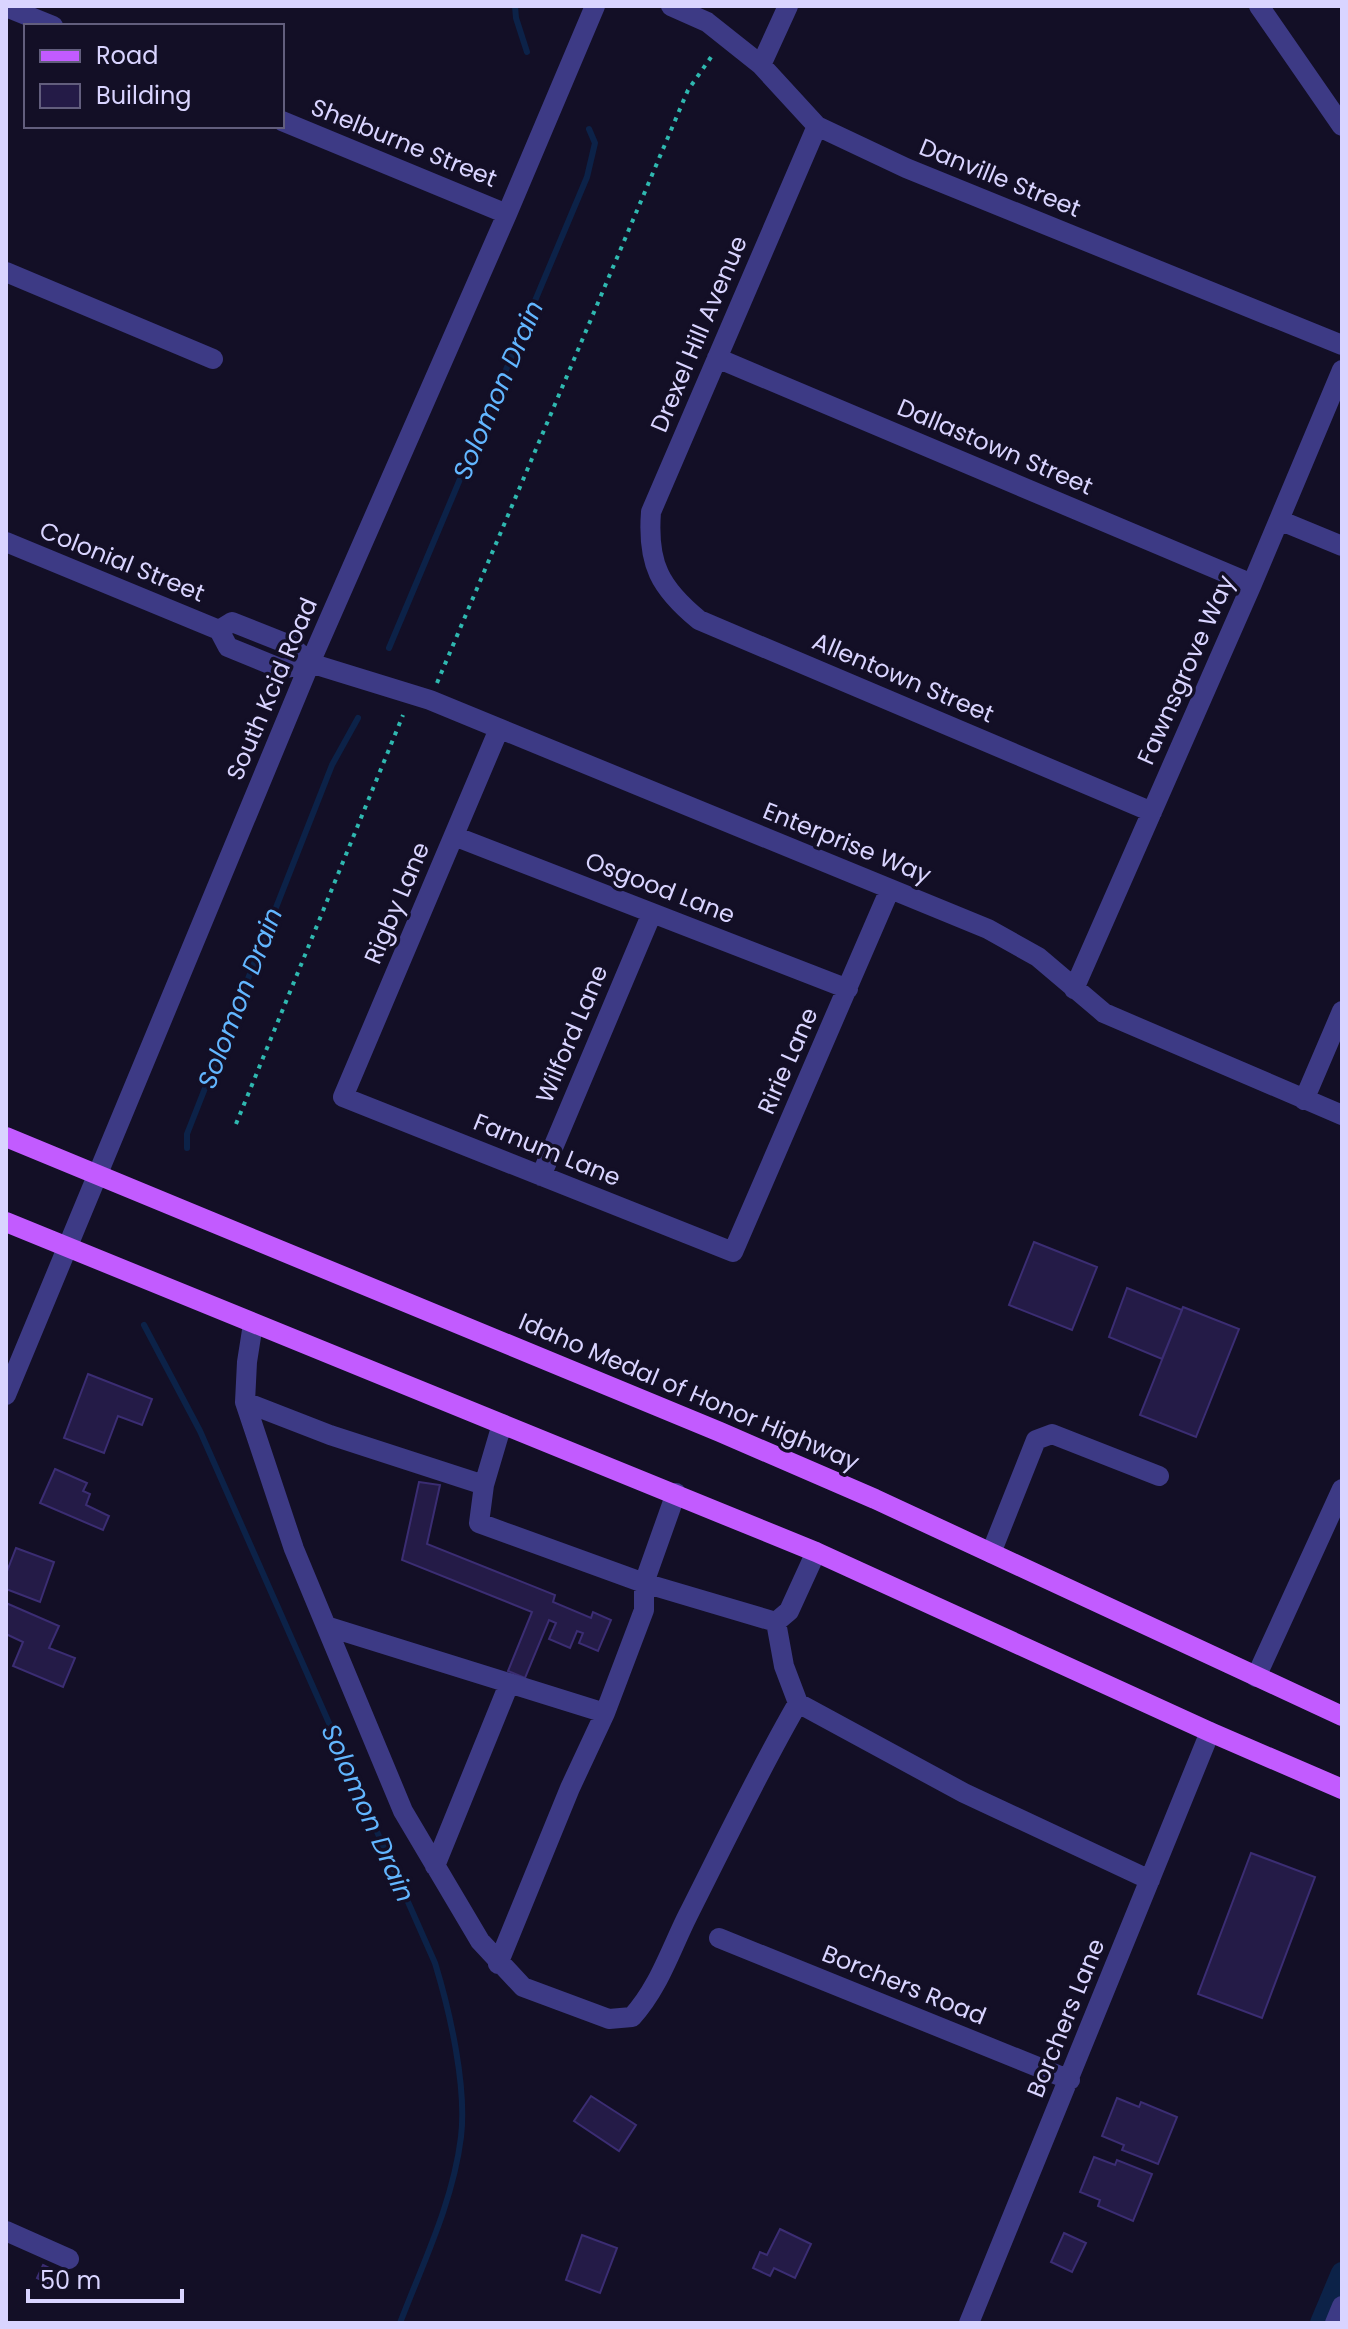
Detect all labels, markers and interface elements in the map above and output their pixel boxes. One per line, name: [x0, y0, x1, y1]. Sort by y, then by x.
legend: [24, 24, 284, 128]
text: Road: [96, 39, 158, 72]
text: Building: [96, 79, 192, 112]
street label: Shelburne Street: [306, 90, 502, 195]
street label: Danville Street: [915, 130, 1086, 225]
street label: Drexel Hill Avenue: [642, 231, 755, 437]
water label: Solomon Drain: [444, 295, 552, 485]
street label: Dallastown Street: [892, 390, 1098, 503]
street label: Colonial Street: [35, 513, 210, 610]
street label: Fawnsgrove Way: [1129, 569, 1242, 770]
street label: South Kcid Road: [218, 593, 325, 785]
street label: Allentown Street: [807, 624, 999, 731]
street label: Enterprise Way: [758, 794, 936, 891]
street label: Rigby Lane: [356, 837, 437, 969]
street label: Osgood Lane: [581, 844, 740, 931]
water label: Solomon Drain: [189, 902, 291, 1094]
street label: Wilford Lane: [528, 960, 615, 1108]
street label: Ririe Lane: [749, 1002, 826, 1119]
street label: Farnum Lane: [469, 1105, 626, 1194]
street label: Idaho Medal of Honor Highway: [514, 1305, 865, 1479]
water label: Solomon Drain: [313, 1718, 423, 1908]
street label: Borchers Lane: [1019, 1933, 1112, 2102]
street label: Borchers Road: [817, 1937, 991, 2032]
scale bar: [28, 2253, 182, 2303]
text: 50 m: [40, 2264, 101, 2297]

